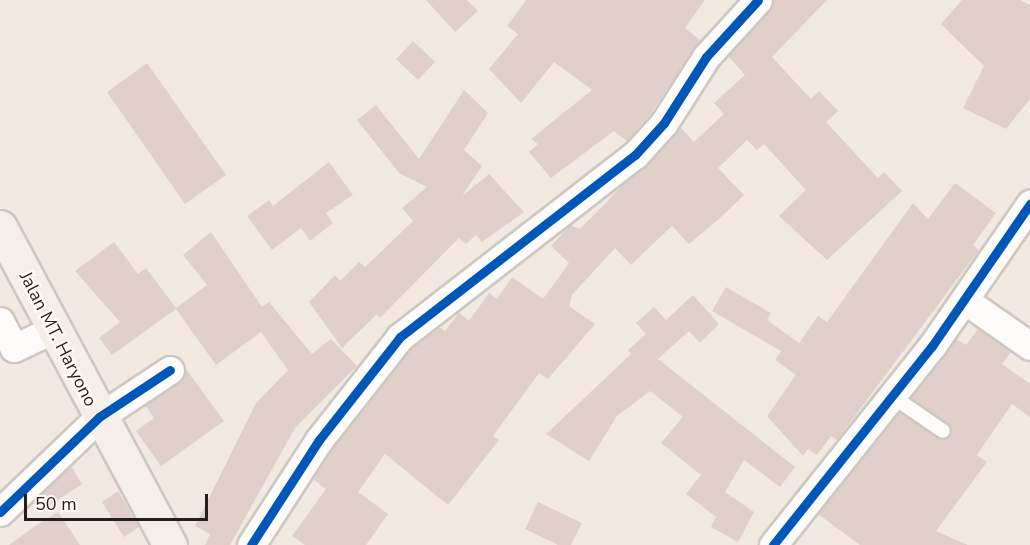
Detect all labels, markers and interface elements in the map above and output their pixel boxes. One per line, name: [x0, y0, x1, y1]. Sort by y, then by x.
street label: Jalan MT. Haryono: [15, 268, 101, 410]
scale bar: [27, 482, 212, 520]
text: 50 m: [35, 492, 77, 516]

